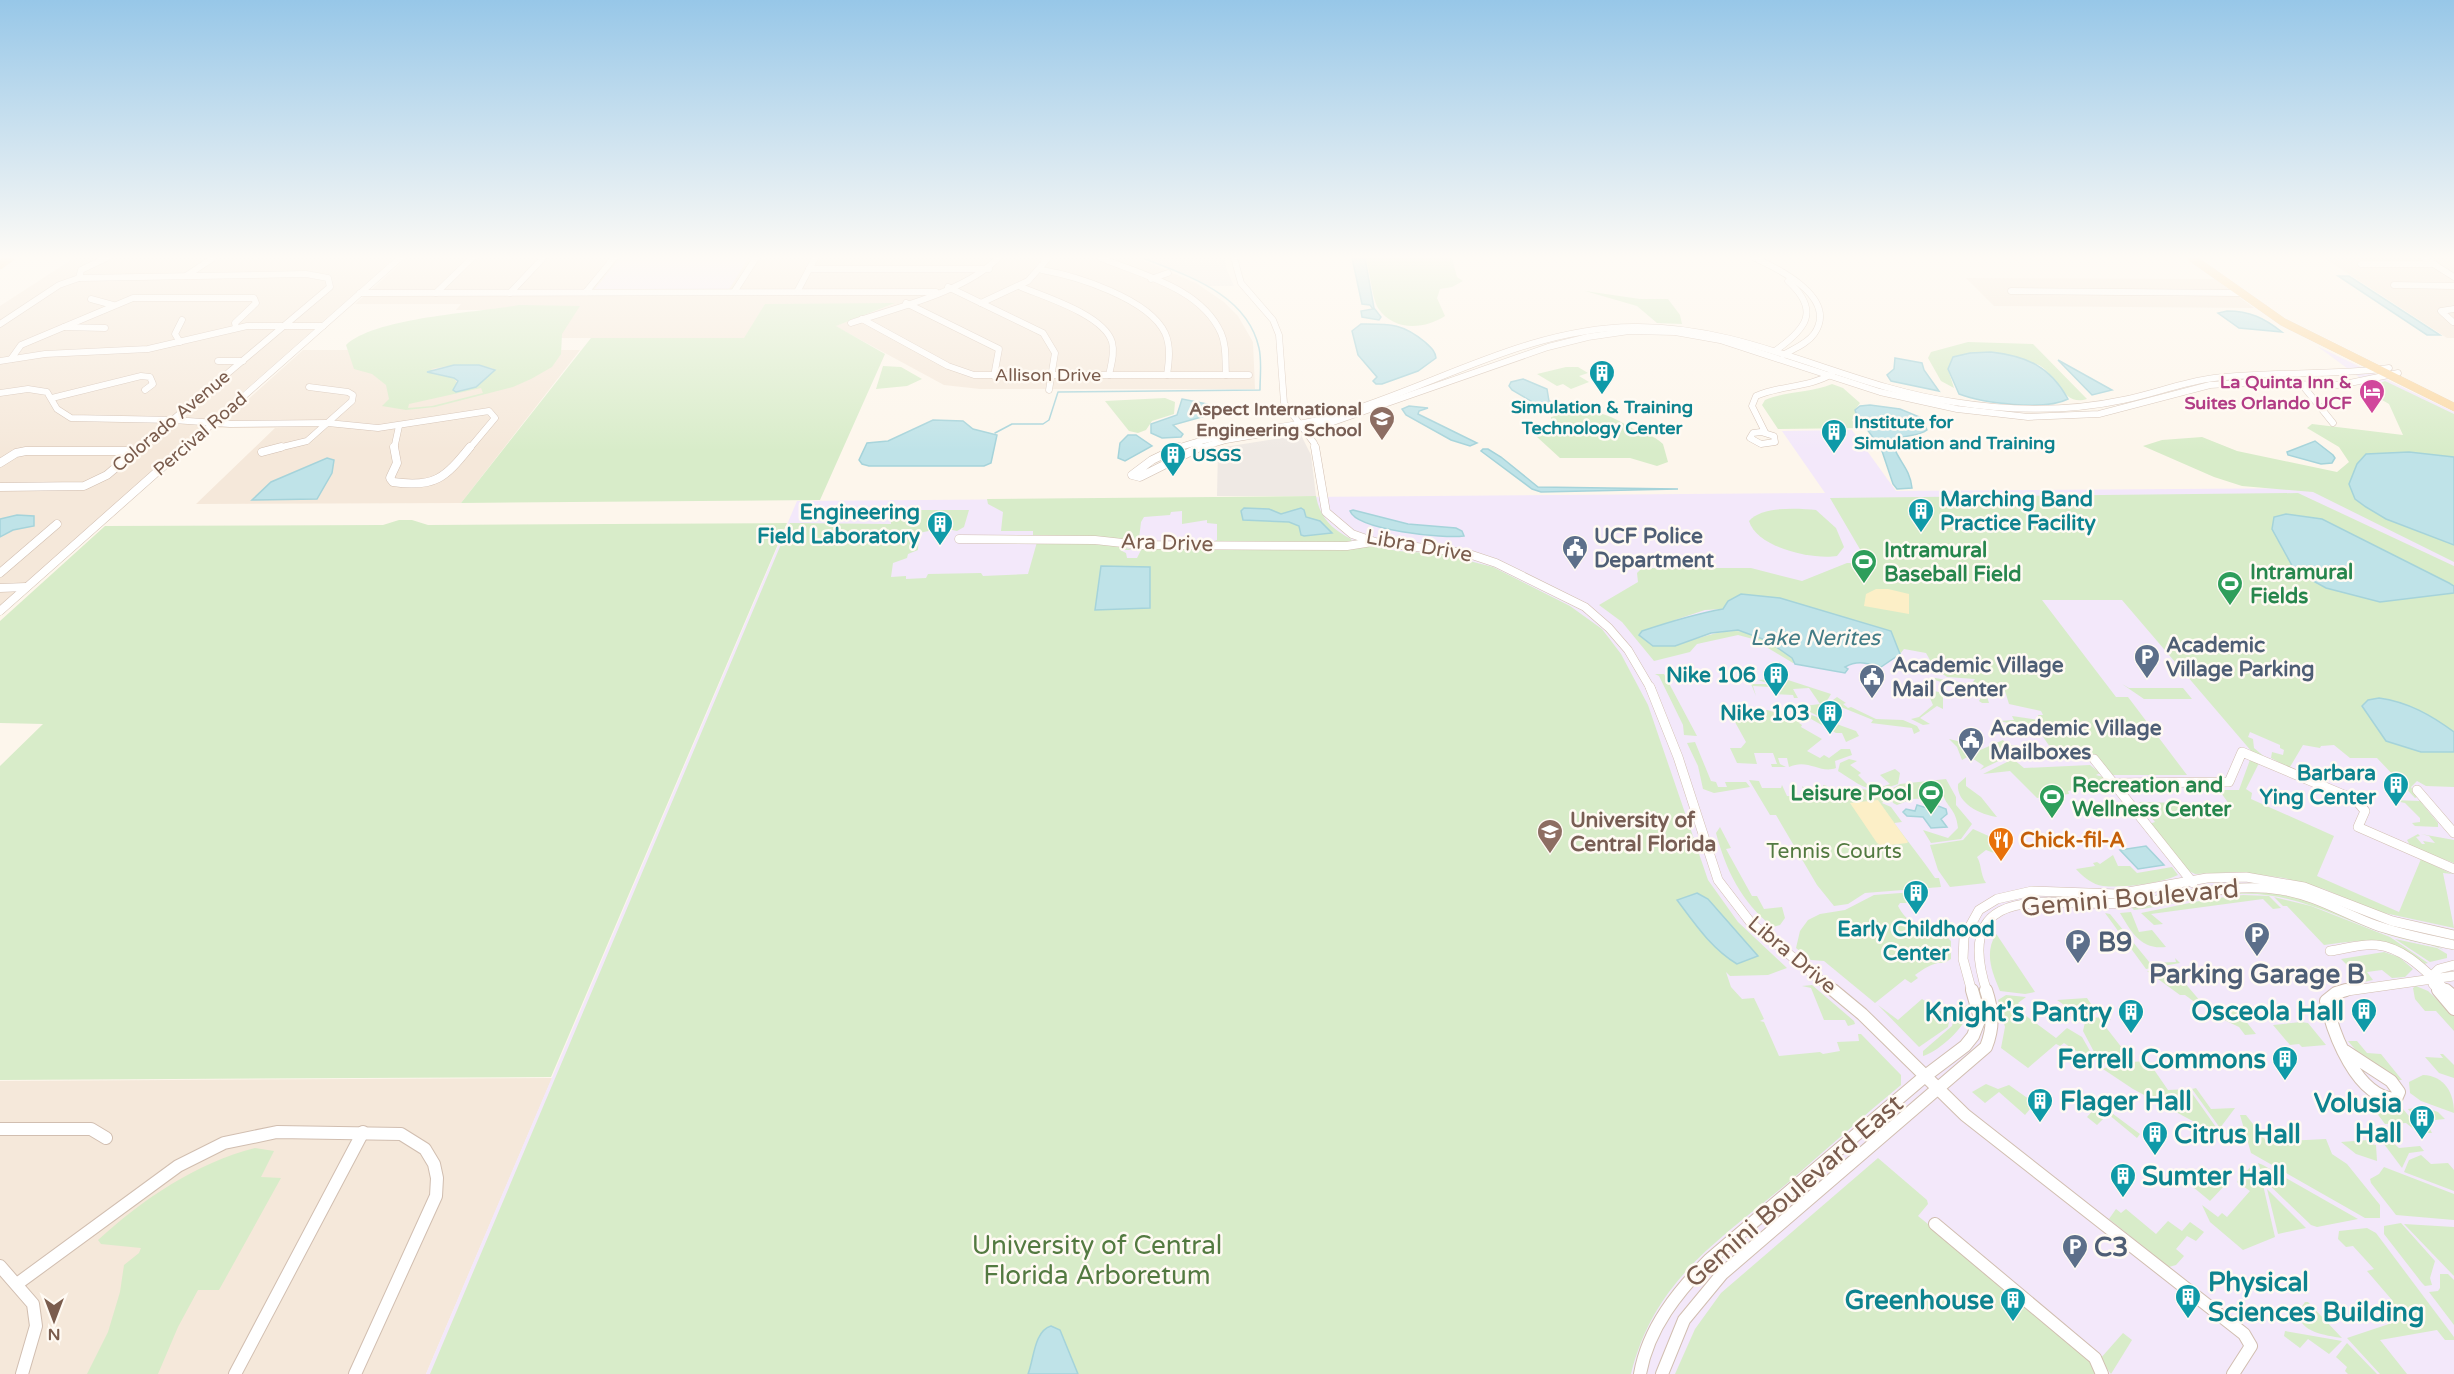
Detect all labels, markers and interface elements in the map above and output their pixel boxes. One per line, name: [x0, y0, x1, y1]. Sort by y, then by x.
building icon: Simulation & Training Technology Center: [1587, 358, 1617, 396]
street label: Allison Drive: [995, 364, 1101, 386]
street label: Colorado Avenue: [108, 365, 234, 477]
place label: La Quinta Inn & Suites Orlando UCF: [2184, 371, 2352, 414]
hotel icon: La Quinta Inn & Suites Orlando UCF: [2357, 377, 2387, 415]
street label: Percival Road: [149, 387, 251, 481]
place label: Simulation & Training Technology Center: [1511, 396, 1693, 439]
place label: Aspect International Engineering School: [1189, 398, 1362, 441]
school or university icon: Aspect International Engineering School: [1367, 404, 1397, 442]
place label: Institute for Simulation and Training: [1854, 411, 2055, 454]
building icon: Institute for Simulation and Training: [1819, 417, 1849, 455]
building icon: USGS: [1158, 440, 1188, 478]
place label: USGS: [1192, 444, 1241, 466]
place label: Marching Band Practice Facility: [1940, 487, 2096, 536]
building icon: Marching Band Practice Facility: [1906, 496, 1936, 534]
place label: Engineering Field Laboratory: [757, 500, 921, 549]
building icon: Engineering Field Laboratory: [925, 509, 955, 547]
street label: Libra Drive: [1364, 524, 1474, 568]
place label: UCF Police Department: [1594, 524, 1714, 573]
street label: Ara Drive: [1120, 529, 1214, 557]
public building icon: UCF Police Department: [1560, 533, 1590, 571]
place label: Intramural Baseball Field: [1884, 538, 2021, 587]
sports icon: Intramural Baseball Field: [1849, 547, 1879, 585]
place label: Intramural Fields: [2250, 560, 2353, 609]
sports icon: Intramural Fields: [2215, 569, 2245, 607]
water label: Lake Nerites: [1750, 625, 1881, 651]
place label: Academic Village Parking: [2166, 633, 2315, 682]
parking icon: Academic Village Parking: [2132, 642, 2162, 680]
place label: Academic Village Mail Center: [1892, 653, 2064, 702]
building icon: Nike 106: [1761, 660, 1791, 698]
public building icon: Academic Village Mail Center: [1857, 662, 1887, 700]
place label: Nike 106: [1666, 663, 1756, 688]
building icon: Nike 103: [1815, 698, 1845, 736]
place label: Nike 103: [1720, 701, 1810, 726]
place label: Academic Village Mailboxes: [1990, 716, 2162, 765]
public building icon: Academic Village Mailboxes: [1956, 725, 1986, 763]
place label: Barbara Ying Center: [2260, 761, 2377, 810]
building icon: Barbara Ying Center: [2381, 770, 2411, 808]
place label: Recreation and Wellness Center: [2072, 773, 2232, 822]
sports icon: Leisure Pool: [1916, 778, 1946, 816]
place label: Leisure Pool: [1790, 781, 1912, 806]
sports icon: Recreation and Wellness Center: [2037, 782, 2067, 820]
place label: University of Central Florida: [1570, 808, 1716, 857]
school or university icon: University of Central Florida: [1535, 817, 1565, 855]
restaurant icon: Chick-fil-A: [1986, 825, 2016, 863]
place label: Chick-fil-A: [2020, 828, 2125, 853]
park label: Tennis Courts: [1766, 839, 1902, 864]
street label: Gemini Boulevard: [2020, 873, 2240, 923]
building icon: Early Childhood Center: [1901, 878, 1931, 916]
street label: Libra Drive: [1743, 911, 1841, 999]
place label: Early Childhood Center: [1837, 917, 1995, 966]
parking icon: Parking Garage B: [2242, 920, 2272, 958]
parking icon: B9: [2063, 927, 2093, 965]
place label: B9: [2098, 927, 2132, 958]
place label: Parking Garage B: [2149, 959, 2365, 990]
place label: Osceola Hall: [2191, 996, 2344, 1027]
building icon: Osceola Hall: [2349, 996, 2379, 1034]
place label: Knight's Pantry: [1925, 997, 2112, 1028]
building icon: Knight's Pantry: [2116, 997, 2146, 1035]
place label: Ferrell Commons: [2057, 1044, 2266, 1075]
building icon: Ferrell Commons: [2270, 1044, 2300, 1082]
building icon: Flager Hall: [2025, 1086, 2055, 1124]
place label: Flager Hall: [2060, 1086, 2192, 1117]
street label: Gemini Boulevard East: [1679, 1088, 1909, 1294]
place label: Volusia Hall: [2314, 1088, 2402, 1149]
building icon: Volusia Hall: [2407, 1103, 2437, 1141]
building icon: Citrus Hall: [2140, 1119, 2170, 1157]
place label: Citrus Hall: [2174, 1119, 2301, 1150]
building icon: Sumter Hall: [2108, 1161, 2138, 1199]
place label: Sumter Hall: [2142, 1161, 2286, 1192]
park label: University of Central Florida Arboretum: [972, 1230, 1222, 1291]
parking icon: C3: [2060, 1232, 2090, 1270]
place label: C3: [2094, 1232, 2128, 1263]
place label: Physical Sciences Building: [2208, 1267, 2424, 1328]
building icon: Physical Sciences Building: [2173, 1282, 2203, 1320]
place label: Greenhouse: [1845, 1285, 1994, 1316]
building icon: Greenhouse: [1998, 1285, 2028, 1323]
north arrow: [24, 1290, 84, 1350]
text: N: [48, 1324, 60, 1344]

